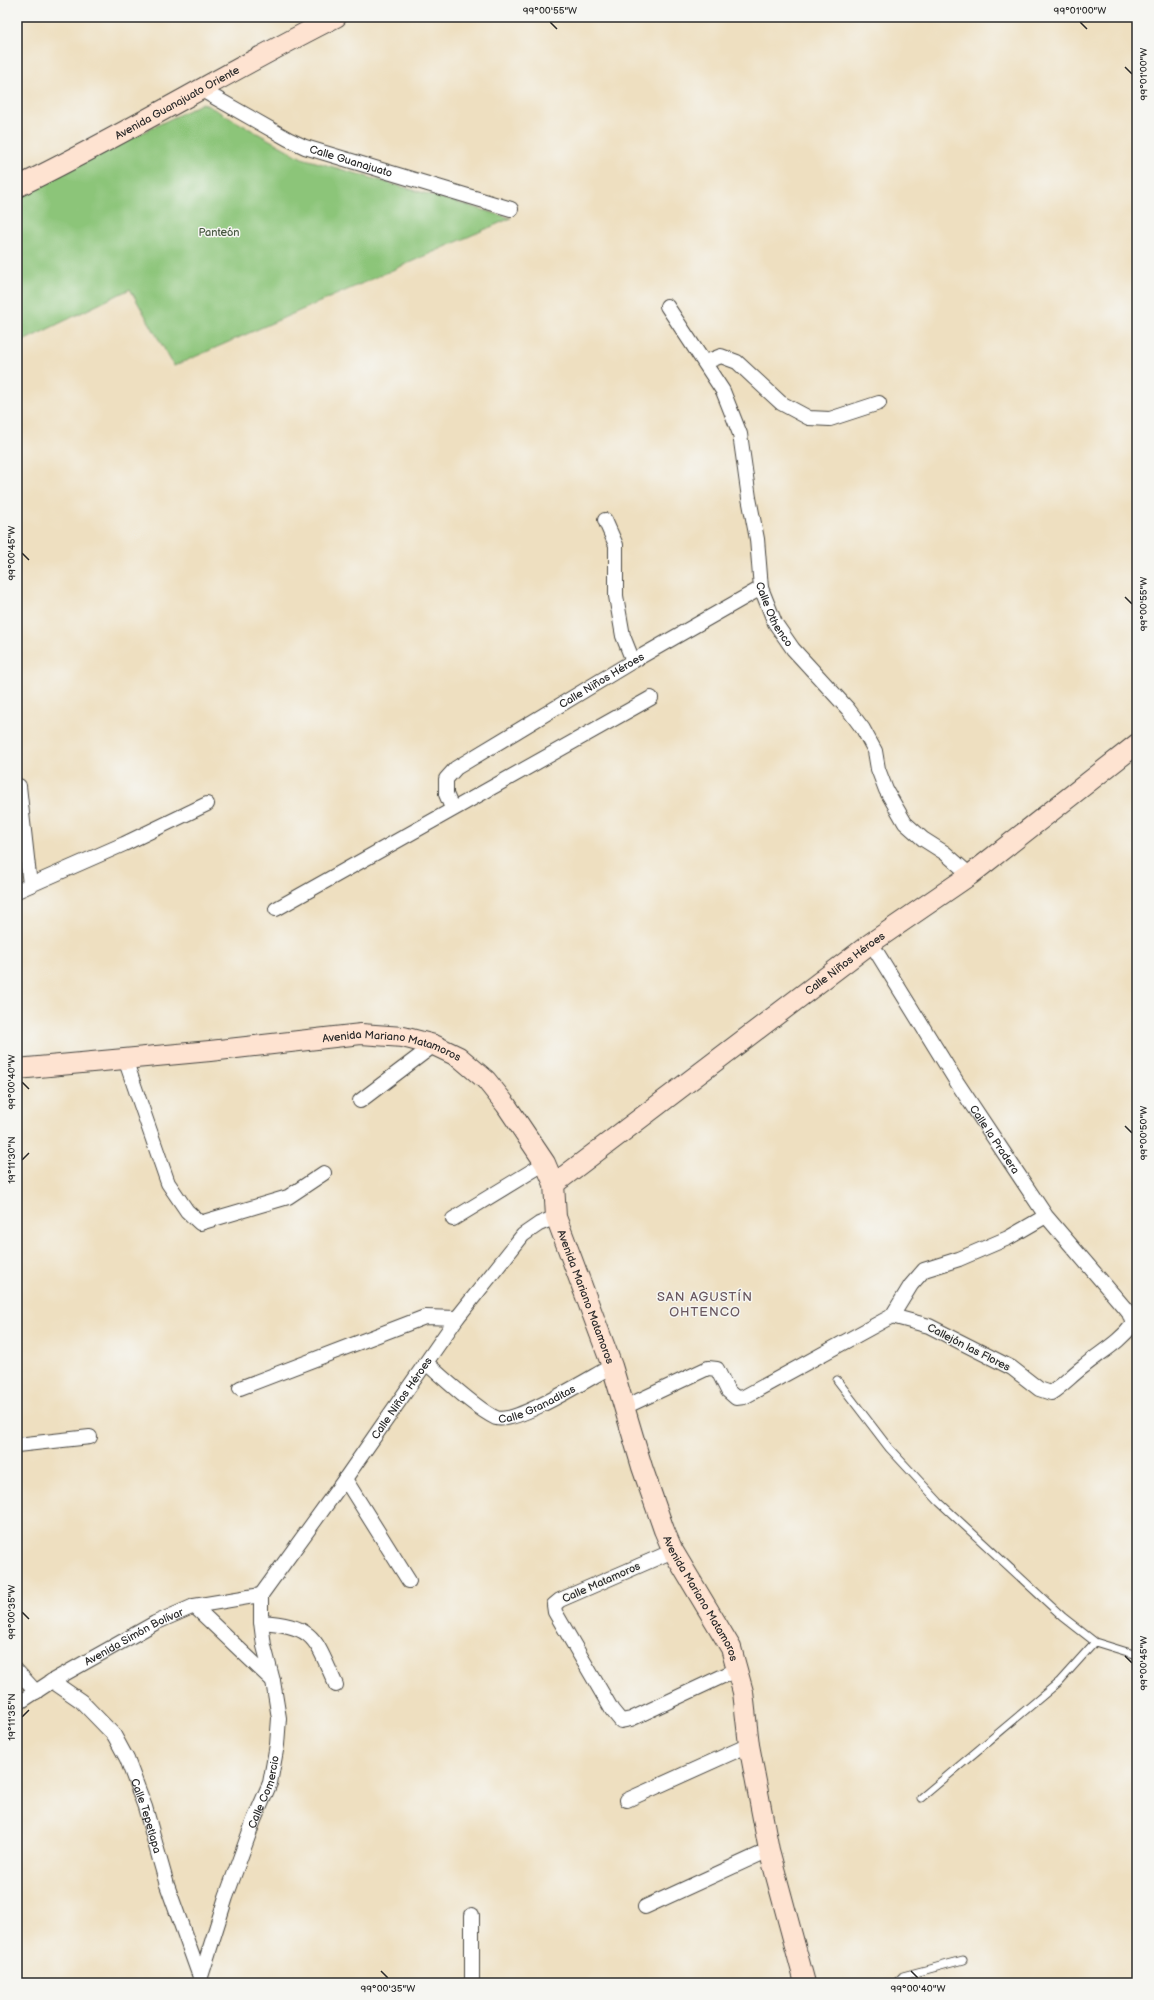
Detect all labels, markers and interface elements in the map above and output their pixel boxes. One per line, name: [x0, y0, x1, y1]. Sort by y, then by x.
text: 99°00'55"W: [523, 5, 577, 17]
text: 99°01'00"W: [1054, 5, 1106, 17]
text: 99°01'00"W: [1138, 48, 1150, 100]
street label: Avenida Guanajuato Oriente: [113, 63, 242, 142]
street label: Calle Guanajuato: [308, 143, 394, 180]
park label: Panteón: [199, 226, 239, 239]
text: 99°00'45"W: [6, 526, 18, 580]
text: 99°00'55"W: [1138, 577, 1150, 631]
street label: Calle Othenco: [754, 581, 795, 649]
street label: Calle Niños Héroes: [557, 650, 647, 711]
street label: Calle Niños Héroes: [802, 929, 888, 998]
street label: Avenida Mariano Matamoros: [322, 1028, 463, 1064]
text: 99°00'40"W: [6, 1055, 18, 1110]
street label: Calle la Pradera: [967, 1103, 1022, 1176]
text: 99°00'50"W: [1138, 1106, 1150, 1160]
text: 19°11'30"N: [6, 1136, 18, 1184]
street label: Avenida Mariano Matamoros: [554, 1228, 617, 1366]
district label: SAN AGUSTÍN OHTENCO: [657, 1288, 753, 1320]
street label: Callejón las Flores: [925, 1321, 1013, 1374]
street label: Calle Niños Héroes: [369, 1354, 435, 1442]
street label: Calle Granaditas: [498, 1382, 578, 1426]
street label: Avenida Mariano Matamoros: [660, 1534, 740, 1663]
street label: Calle Matamoros: [560, 1559, 643, 1606]
text: 99°00'35"W: [6, 1585, 18, 1639]
street label: Avenida Simón Bolívar: [82, 1605, 186, 1668]
text: 99°00'45"W: [1138, 1636, 1150, 1690]
text: 19°11'35"N: [6, 1693, 18, 1741]
street label: Calle Comercio: [246, 1754, 282, 1830]
street label: Calle Tepetlapa: [128, 1777, 164, 1855]
text: 99°00'35"W: [361, 1983, 415, 1995]
text: 99°00'40"W: [891, 1983, 946, 1995]

